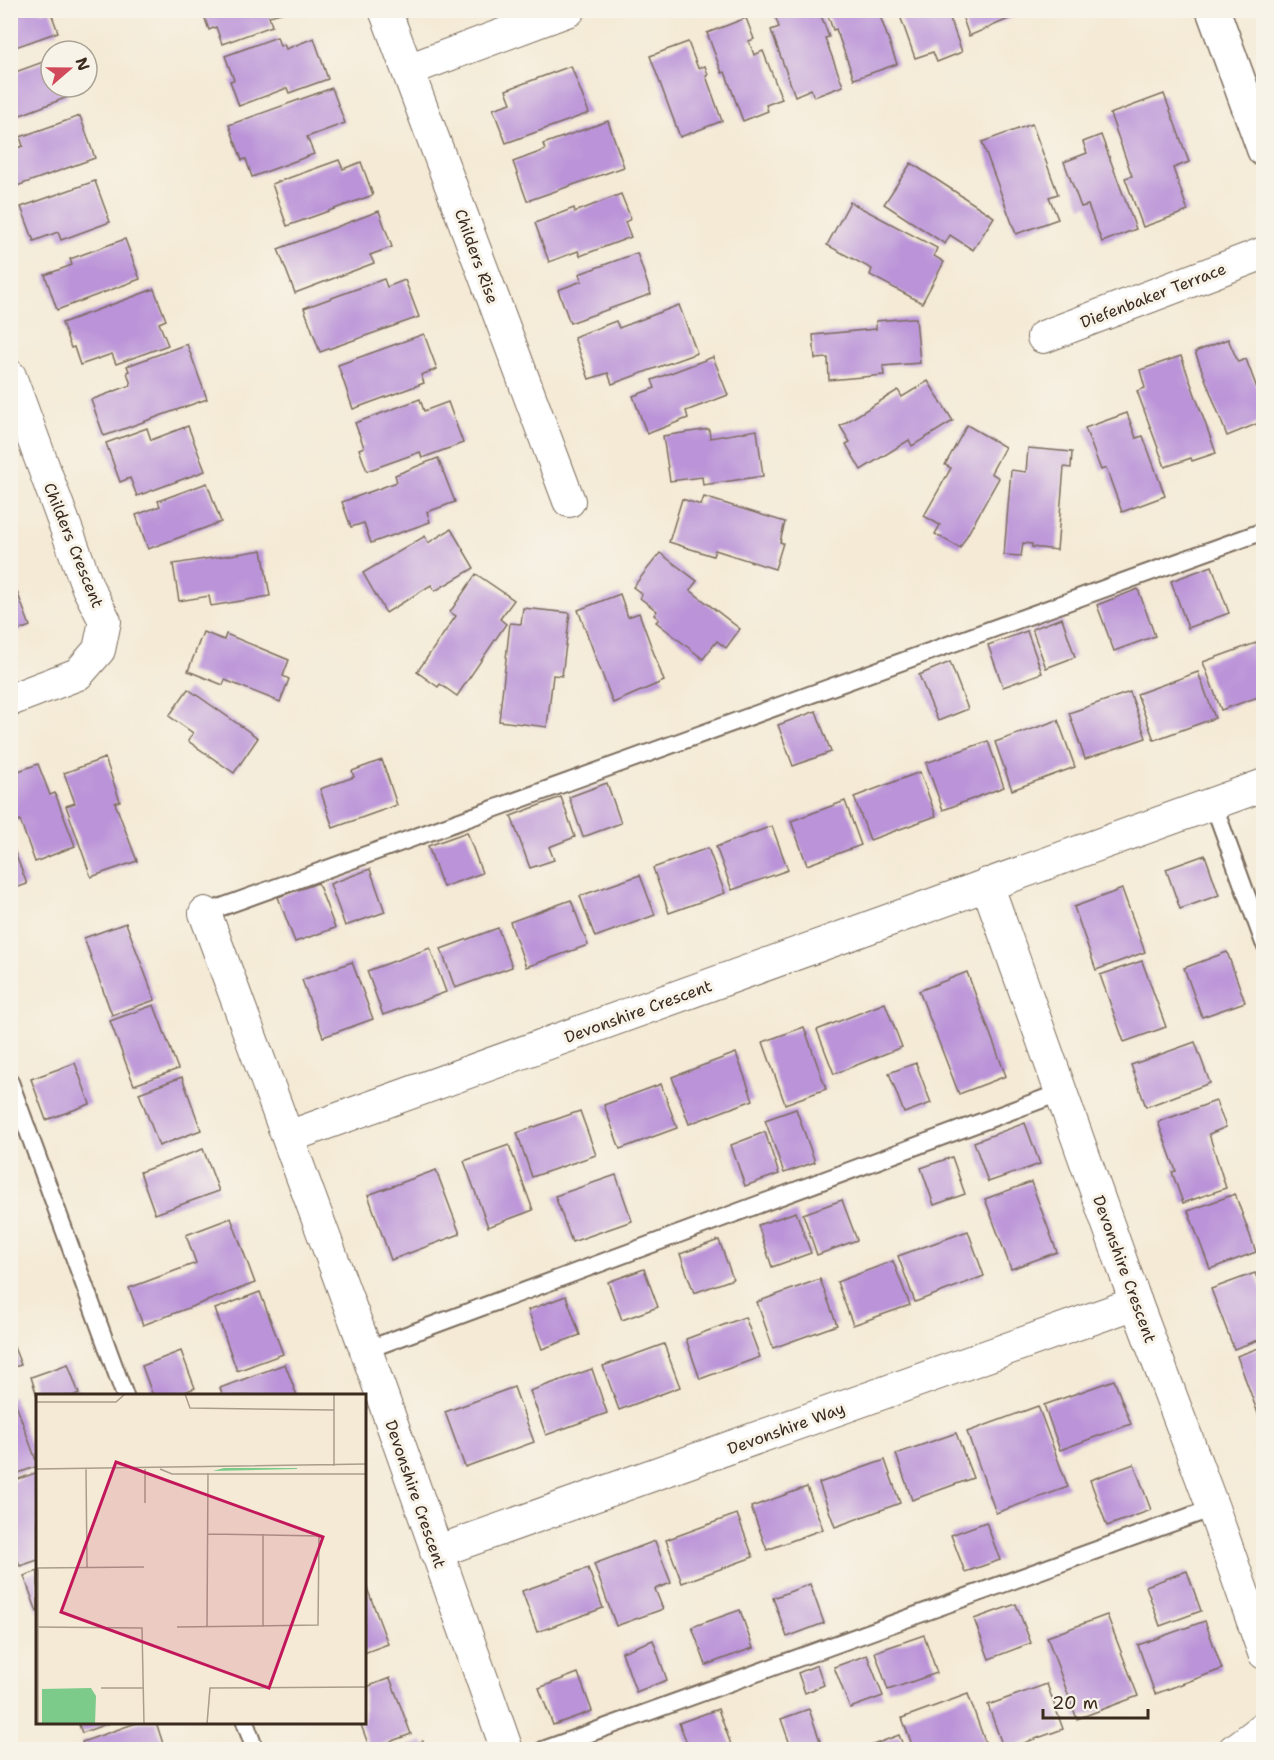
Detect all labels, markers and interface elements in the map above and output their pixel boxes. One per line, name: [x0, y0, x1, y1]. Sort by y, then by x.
north arrow: [39, 39, 99, 99]
text: N: [71, 54, 95, 74]
street label: Childers Rise: [450, 206, 503, 306]
street label: Diefenbaker Terrace: [1077, 258, 1229, 333]
street label: Childers Crescent: [39, 480, 108, 611]
street label: Devonshire Crescent: [562, 975, 715, 1048]
street label: Devonshire Crescent: [1088, 1193, 1161, 1346]
inset map: [36, 1394, 366, 1724]
street label: Devonshire Way: [725, 1398, 848, 1459]
street label: Devonshire Crescent: [380, 1417, 451, 1571]
scale bar: [1043, 1682, 1148, 1720]
text: 20 m: [1052, 1691, 1098, 1715]

